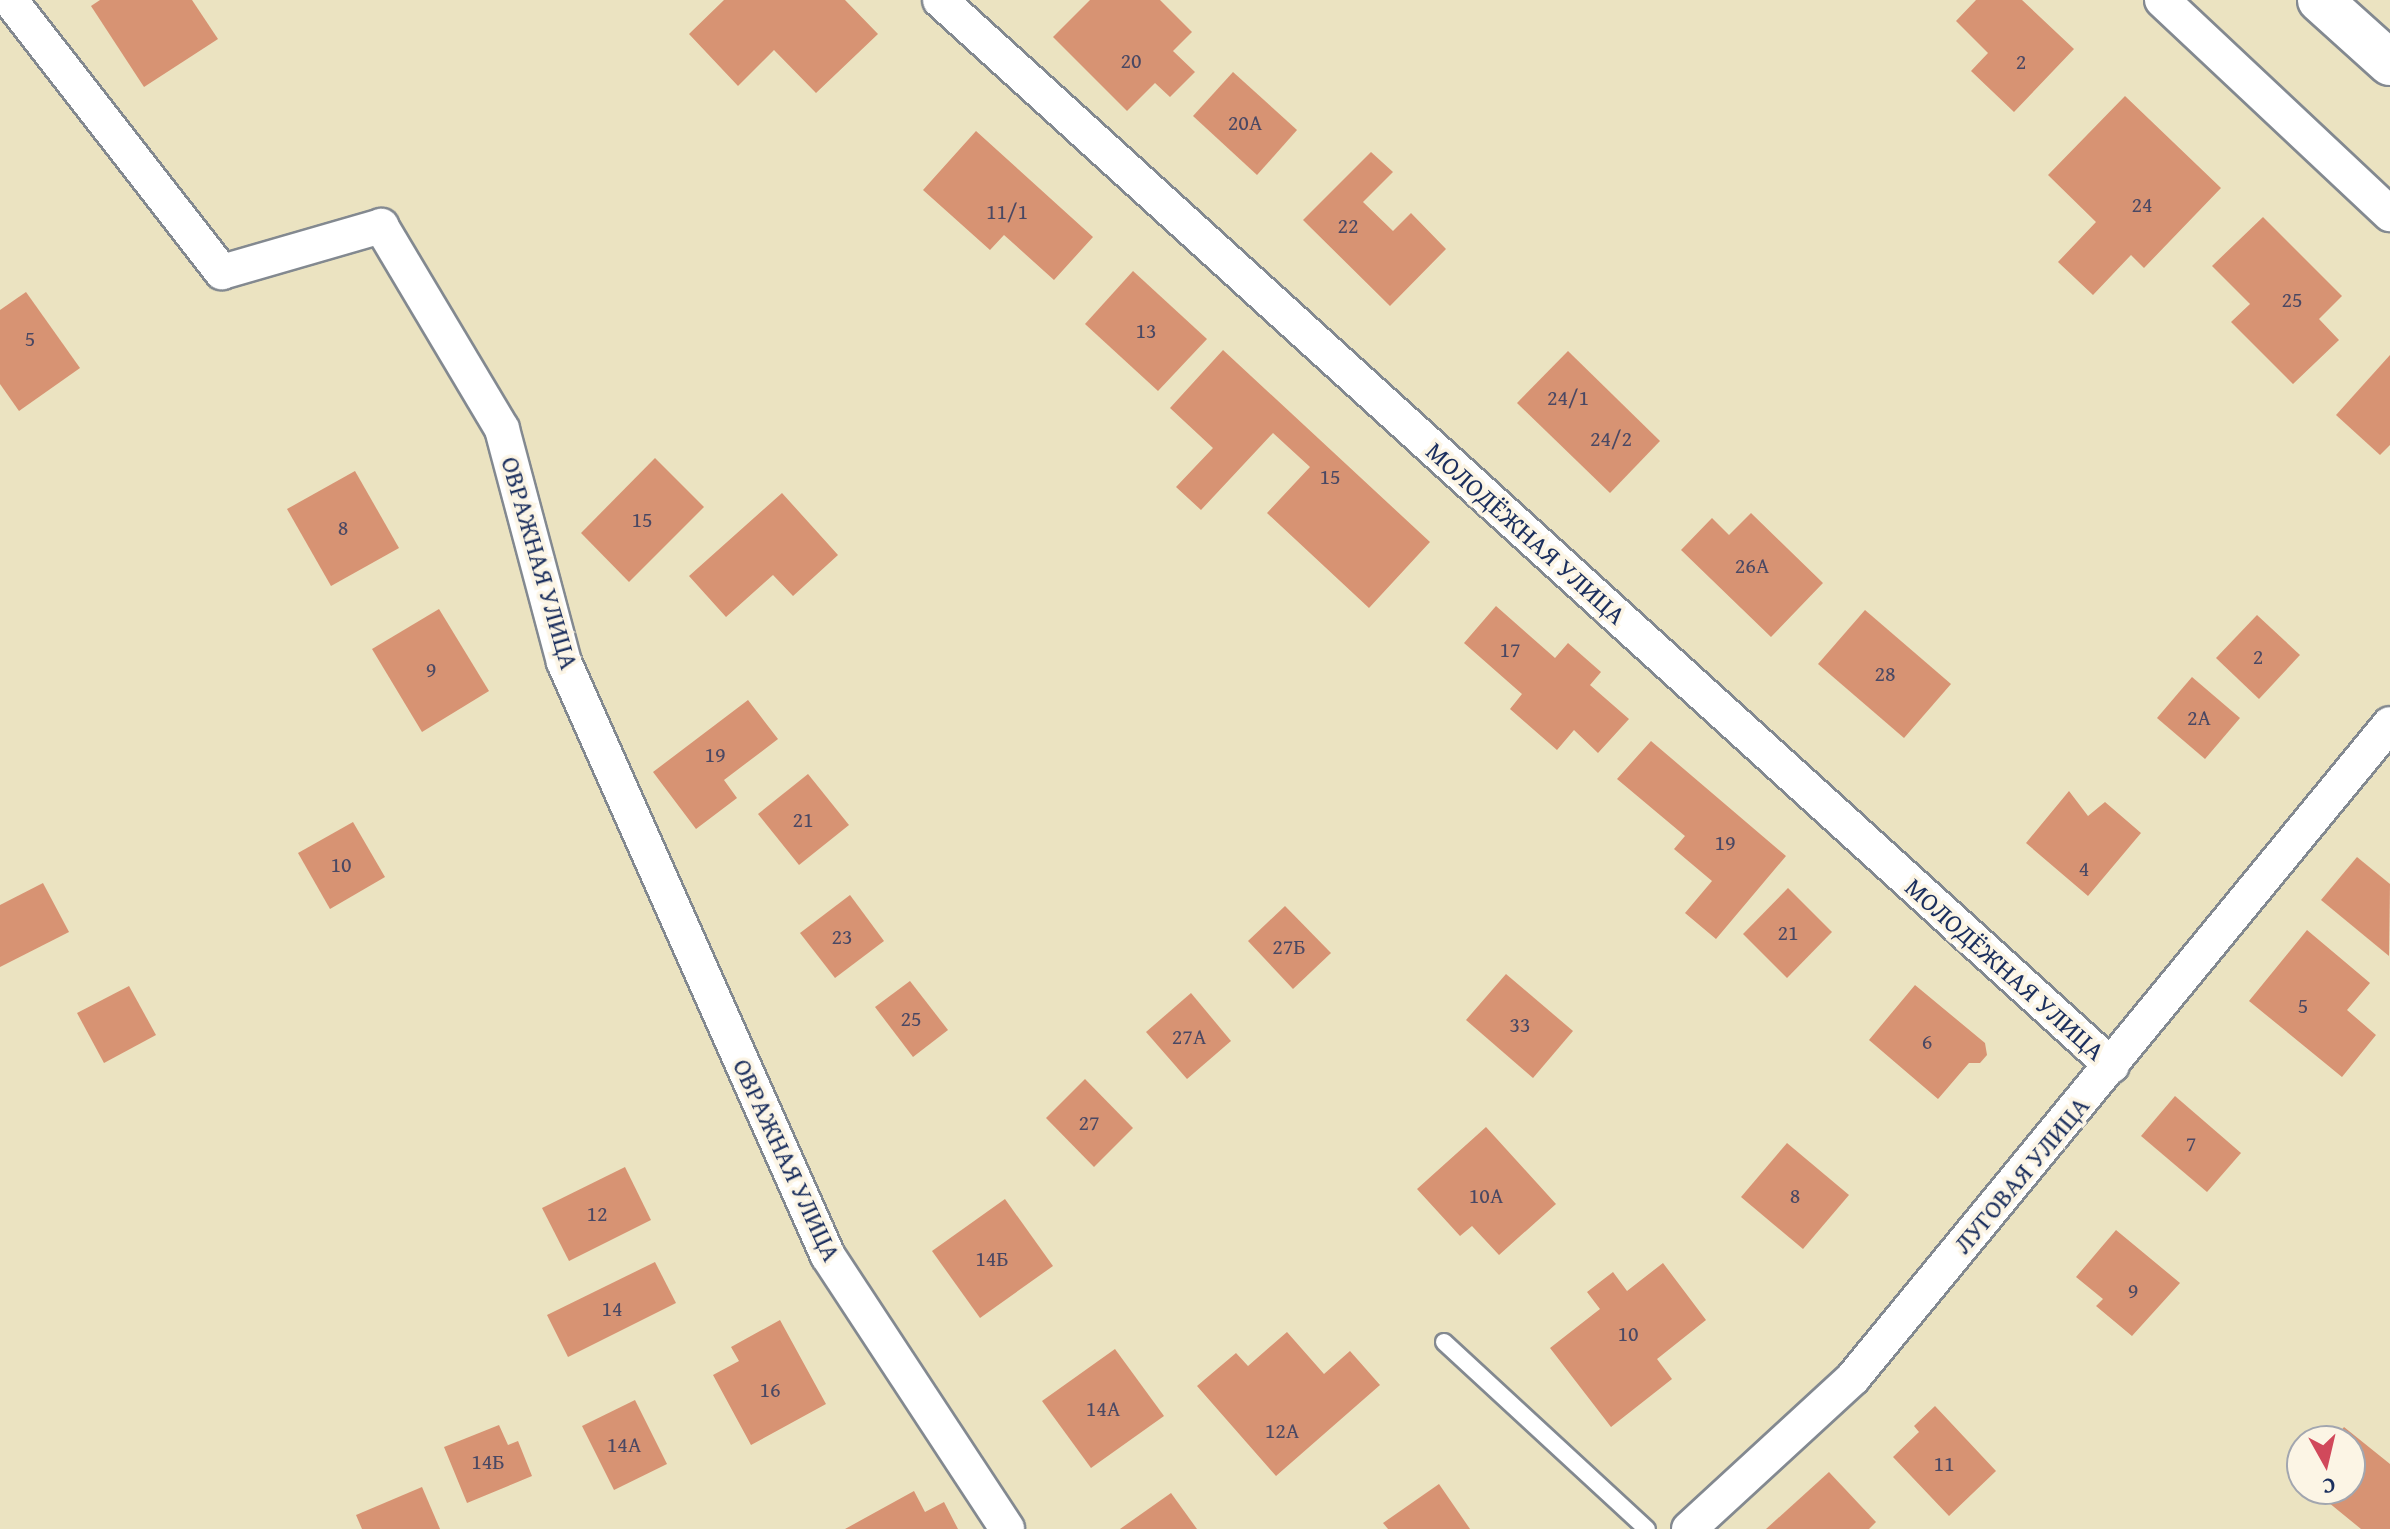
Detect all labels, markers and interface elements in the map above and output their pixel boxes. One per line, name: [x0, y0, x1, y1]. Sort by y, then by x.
house number: 20: [1120, 48, 1142, 74]
house number: 2: [2016, 49, 2026, 75]
house number: 20А: [1228, 110, 1262, 136]
house number: 24: [2131, 192, 2153, 218]
house number: 11/1: [986, 199, 1028, 225]
house number: 22: [1337, 213, 1359, 239]
house number: 25: [2281, 287, 2303, 313]
house number: 13: [1135, 318, 1157, 344]
house number: 5: [25, 326, 35, 352]
house number: 24/1: [1547, 385, 1589, 411]
house number: 24/2: [1590, 426, 1632, 452]
street label: МОЛОДЁЖНАЯ УЛИЦА: [1420, 435, 1632, 631]
street label: ОВРАЖНАЯ УЛИЦА: [495, 453, 585, 673]
house number: 15: [1319, 464, 1341, 490]
house number: 15: [631, 507, 653, 533]
house number: 8: [338, 515, 348, 541]
house number: 26А: [1735, 553, 1769, 579]
house number: 17: [1499, 637, 1521, 663]
house number: 2: [2253, 644, 2263, 670]
house number: 9: [426, 657, 436, 683]
house number: 28: [1874, 661, 1896, 687]
house number: 2А: [2187, 705, 2211, 731]
house number: 19: [704, 742, 726, 768]
house number: 21: [792, 807, 814, 833]
house number: 19: [1714, 830, 1736, 856]
house number: 10: [330, 852, 352, 878]
house number: 4: [2079, 856, 2089, 882]
street label: МОЛОДЁЖНАЯ УЛИЦА: [1899, 871, 2111, 1067]
house number: 21: [1777, 920, 1799, 946]
house number: 23: [831, 924, 853, 950]
house number: 27Б: [1272, 934, 1306, 960]
house number: 5: [2298, 993, 2308, 1019]
house number: 25: [900, 1006, 922, 1032]
house number: 33: [1509, 1012, 1531, 1038]
house number: 27А: [1172, 1024, 1206, 1050]
house number: 6: [1922, 1029, 1932, 1055]
street label: ОВРАЖНАЯ УЛИЦА: [726, 1054, 848, 1266]
street label: ЛУГОВАЯ УЛИЦА: [1946, 1090, 2096, 1260]
house number: 27: [1078, 1110, 1100, 1136]
house number: 7: [2186, 1131, 2196, 1157]
house number: 10А: [1469, 1183, 1503, 1209]
house number: 8: [1790, 1183, 1800, 1209]
house number: 12: [586, 1201, 608, 1227]
house number: 14Б: [975, 1246, 1009, 1272]
house number: 9: [2128, 1278, 2138, 1304]
house number: 14: [601, 1296, 623, 1322]
house number: 10: [1617, 1321, 1639, 1347]
house number: 16: [759, 1377, 781, 1403]
house number: 14А: [1086, 1396, 1120, 1422]
house number: 12А: [1265, 1418, 1299, 1444]
north arrow: [2286, 1425, 2366, 1505]
house number: 14А: [607, 1432, 641, 1458]
house number: 14Б: [471, 1449, 505, 1475]
house number: 11: [1933, 1451, 1955, 1477]
text: С: [2321, 1470, 2337, 1503]

